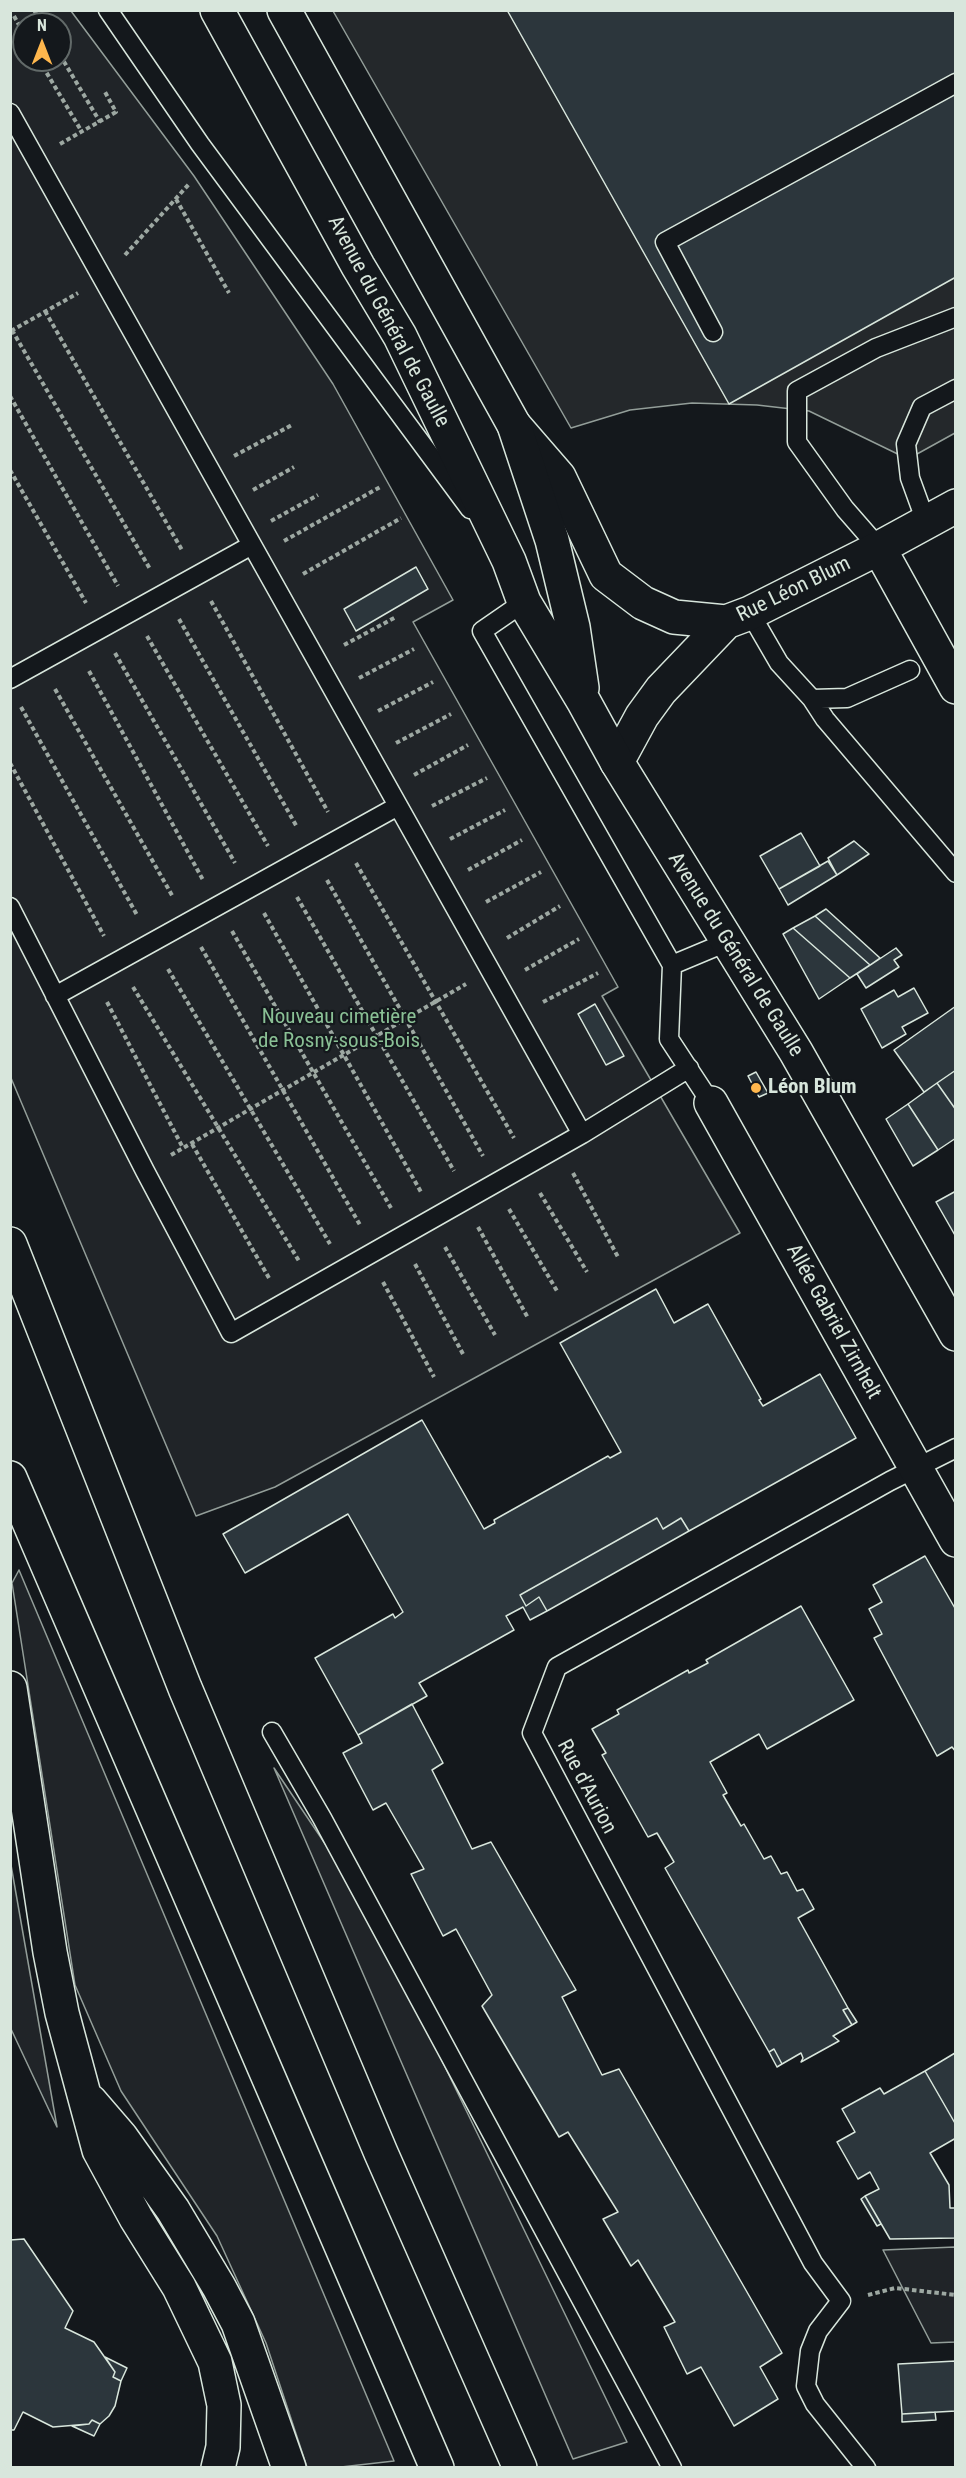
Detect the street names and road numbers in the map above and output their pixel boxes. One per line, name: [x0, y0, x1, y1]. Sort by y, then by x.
street label: Avenue du Général de Gaulle: [322, 212, 454, 432]
street label: Rue Léon Blum: [733, 552, 855, 628]
street label: Avenue du Général de Gaulle: [662, 848, 808, 1062]
street label: Allée Gabriel Zirnhelt: [780, 1240, 886, 1404]
street label: Rue d'Aurion: [551, 1736, 621, 1838]

